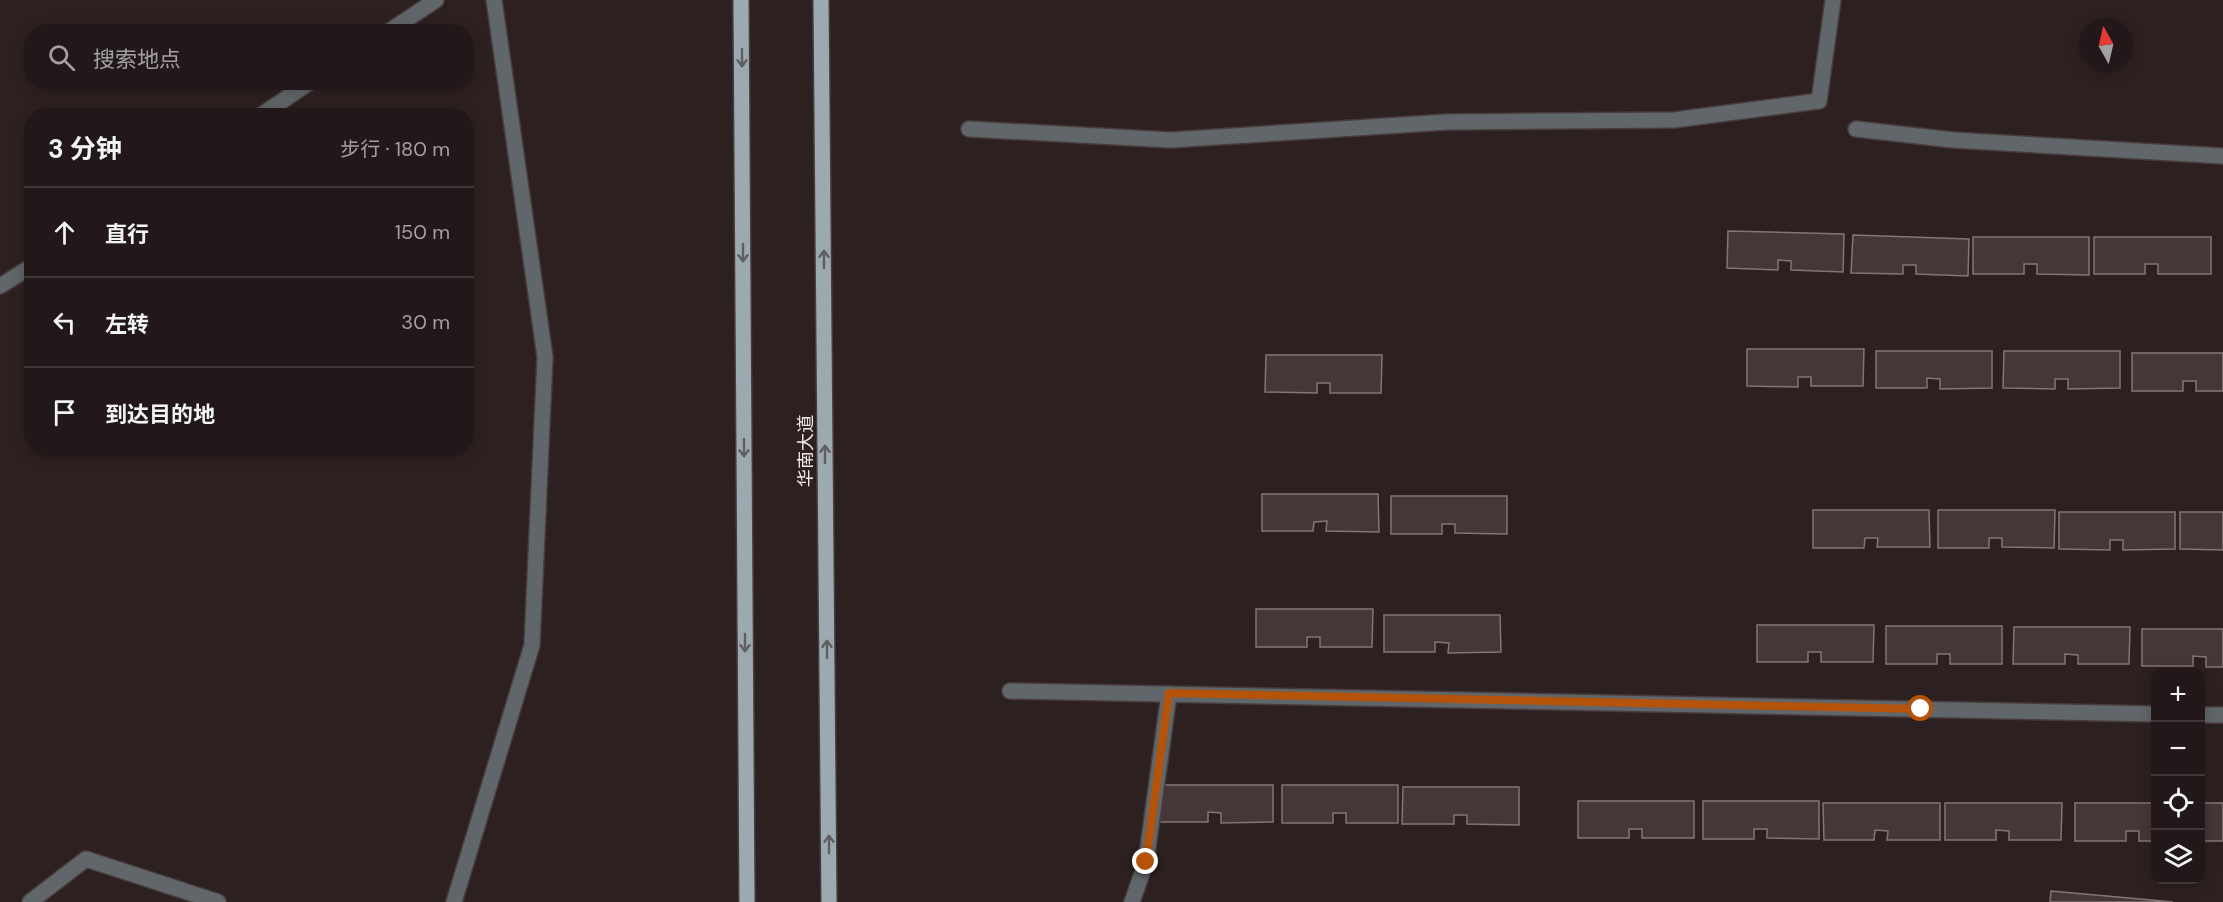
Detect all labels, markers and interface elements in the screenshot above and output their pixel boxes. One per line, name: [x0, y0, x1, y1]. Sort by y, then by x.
north arrow: [2079, 18, 2133, 72]
search box: [24, 24, 474, 90]
icon: search: [45, 41, 78, 74]
text: 搜索地点: [93, 45, 181, 74]
one-way arrow: [736, 48, 748, 68]
text: 3 分钟: [48, 132, 122, 166]
text: 步行 · 180 m: [340, 136, 450, 162]
icon: ahead: [48, 216, 81, 249]
text: 150 m: [395, 219, 450, 245]
text: 直行: [105, 220, 149, 249]
one-way arrow: [737, 243, 749, 263]
one-way arrow: [818, 249, 830, 269]
icon: left: [48, 306, 81, 339]
text: 30 m: [401, 309, 450, 335]
text: 左转: [105, 310, 149, 339]
icon: arrive: [48, 396, 81, 429]
text: 到达目的地: [105, 400, 215, 429]
street label: 华南大道: [794, 415, 818, 487]
one-way arrow: [738, 438, 750, 458]
one-way arrow: [819, 444, 831, 464]
one-way arrow: [739, 633, 751, 653]
one-way arrow: [821, 639, 833, 659]
map controls: [2151, 668, 2205, 884]
button: +: [2151, 668, 2205, 722]
route start: [1907, 695, 1933, 721]
button: −: [2151, 722, 2205, 776]
button: locate: [2151, 776, 2205, 830]
button: layers: [2151, 830, 2205, 884]
one-way arrow: [823, 834, 835, 854]
route end: [1132, 848, 1158, 874]

